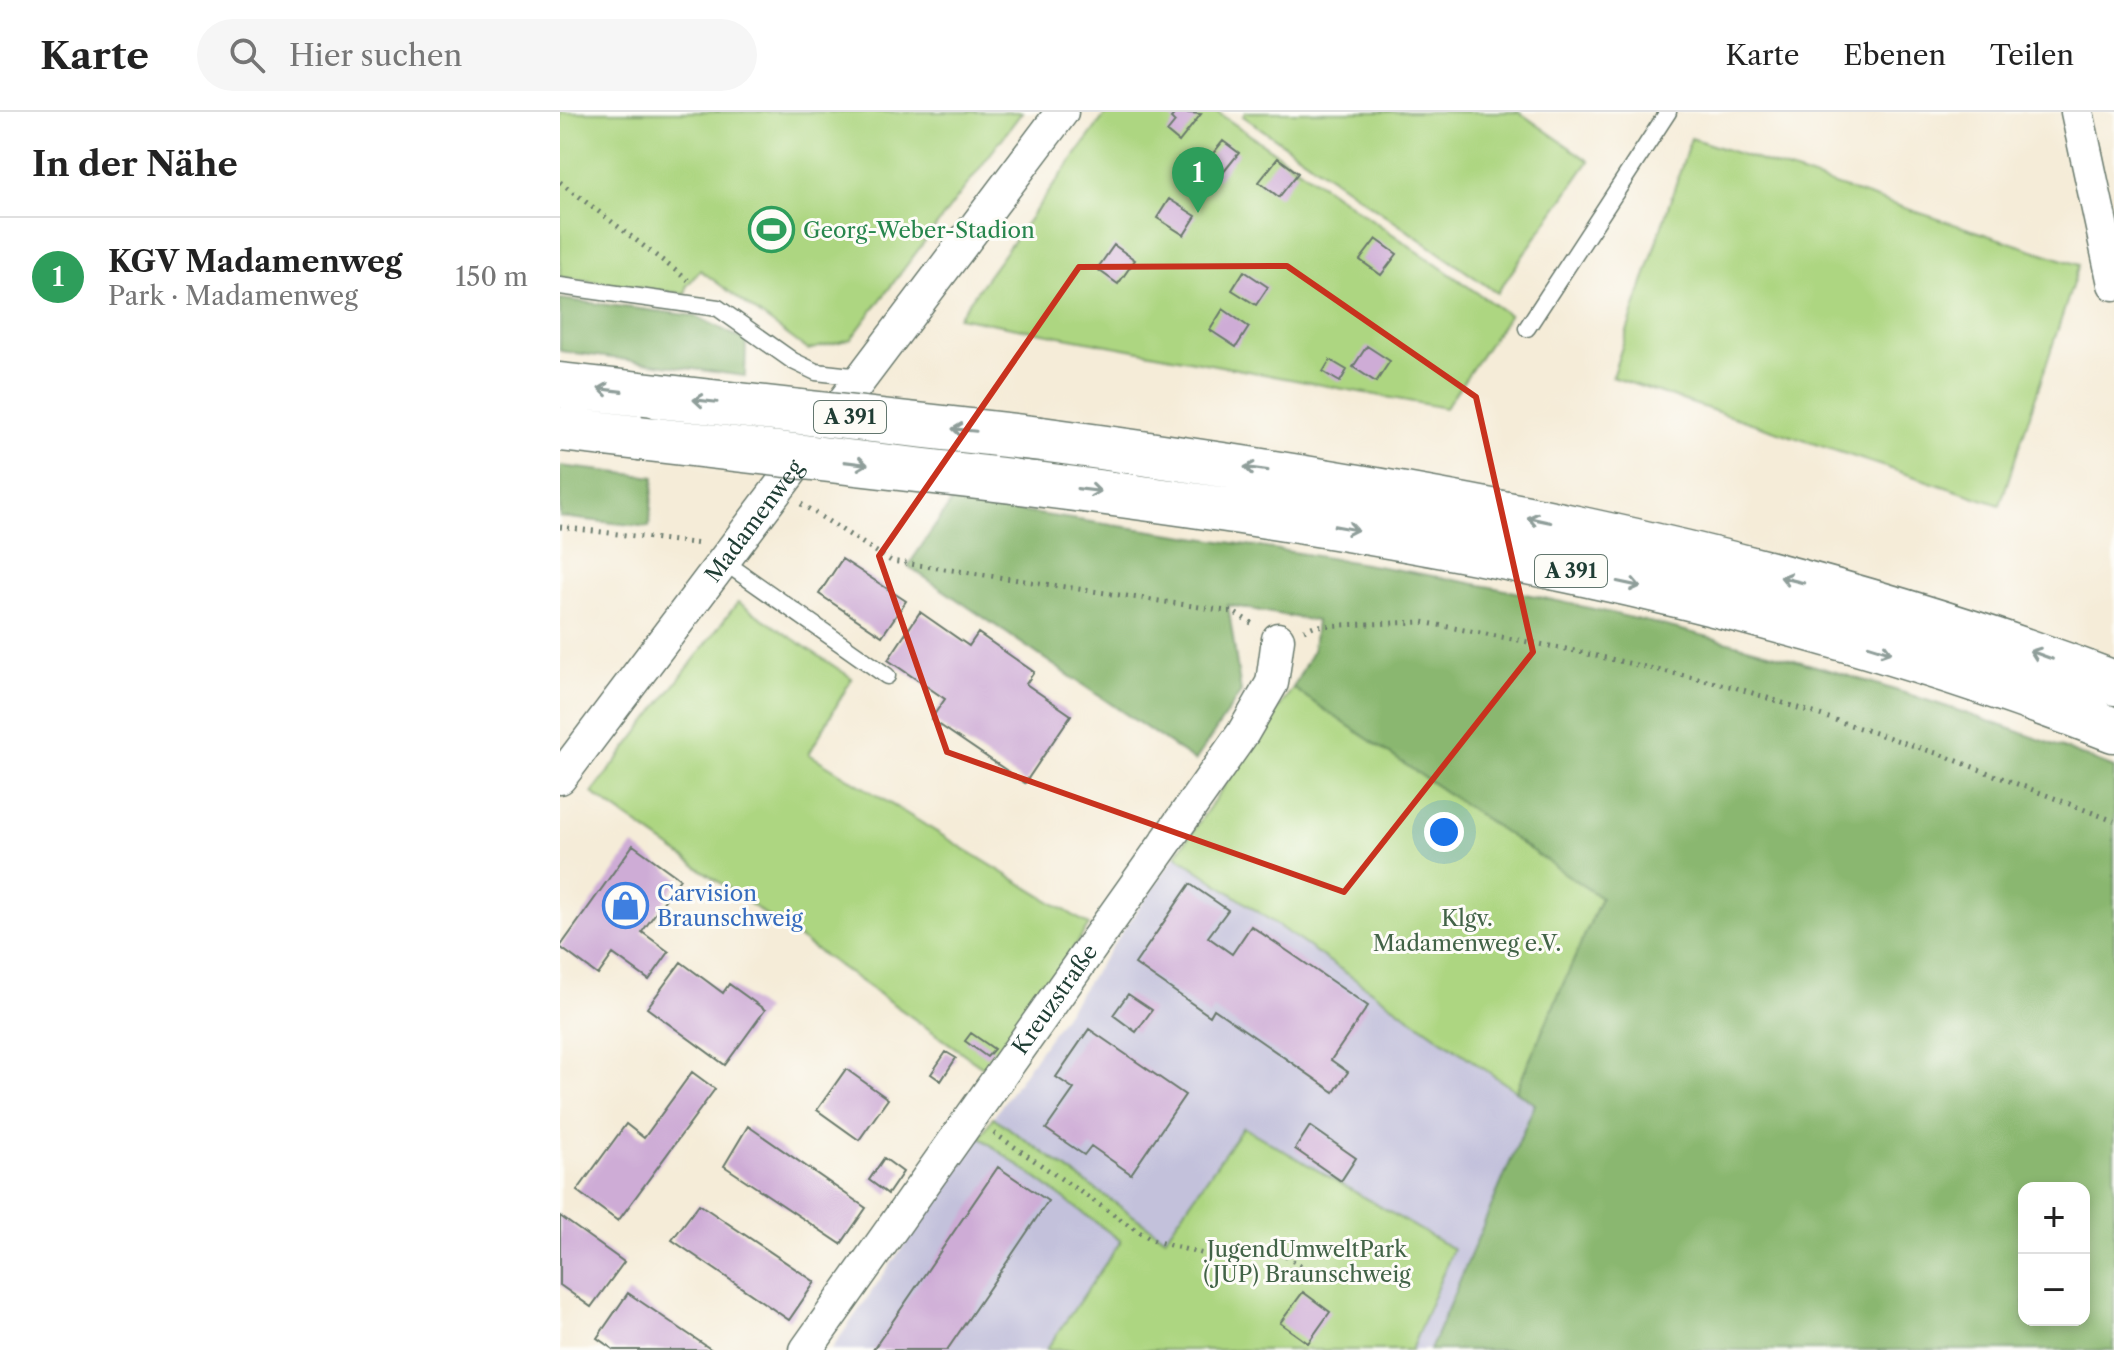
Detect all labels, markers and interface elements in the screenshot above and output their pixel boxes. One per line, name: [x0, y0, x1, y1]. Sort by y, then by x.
search box: [197, 19, 757, 91]
text: Karte: [40, 32, 149, 79]
icon: search: [225, 33, 269, 77]
text: Hier suchen: [289, 37, 462, 74]
text: Karte: [1725, 38, 1799, 72]
text: Ebenen: [1843, 38, 1946, 72]
text: Teilen: [1990, 38, 2074, 72]
text: In der Nähe: [32, 143, 238, 185]
pin: 1: [1172, 147, 1224, 213]
sports icon: Georg-Weber-Stadion: [748, 206, 796, 254]
place label: Georg-Weber-Stadion: [803, 217, 1035, 244]
text: KGV Madamenweg: [108, 243, 402, 280]
text: 1: [52, 261, 64, 293]
text: 150 m: [455, 261, 528, 293]
text: Park · Madamenweg: [108, 280, 358, 312]
one-way arrow: [597, 383, 624, 398]
one-way arrow: [692, 394, 719, 409]
road number: A 391: [814, 401, 886, 433]
one-way arrow: [951, 423, 978, 438]
street label: Madamenweg: [699, 454, 809, 587]
one-way arrow: [842, 455, 869, 470]
one-way arrow: [1244, 461, 1269, 476]
one-way arrow: [1075, 483, 1102, 498]
one-way arrow: [1527, 512, 1553, 527]
one-way arrow: [1333, 521, 1359, 536]
road number: A 391: [1535, 555, 1607, 587]
one-way arrow: [1780, 571, 1806, 586]
one-way arrow: [1615, 577, 1641, 592]
one-way arrow: [1868, 643, 1893, 658]
one-way arrow: [2029, 647, 2054, 661]
your location: [1424, 812, 1464, 852]
place label: Carvision Braunschweig: [657, 880, 803, 932]
shop icon: Carvision Braunschweig: [602, 882, 650, 930]
park label: Klgv. Madamenweg e.V.: [1373, 905, 1561, 957]
street label: Kreuzstraße: [1006, 939, 1103, 1060]
map controls: [2018, 1182, 2090, 1326]
button: +: [2018, 1182, 2090, 1254]
park label: JugendUmweltPark (JUP) Braunschweig: [1203, 1236, 1411, 1288]
button: −: [2018, 1254, 2090, 1326]

